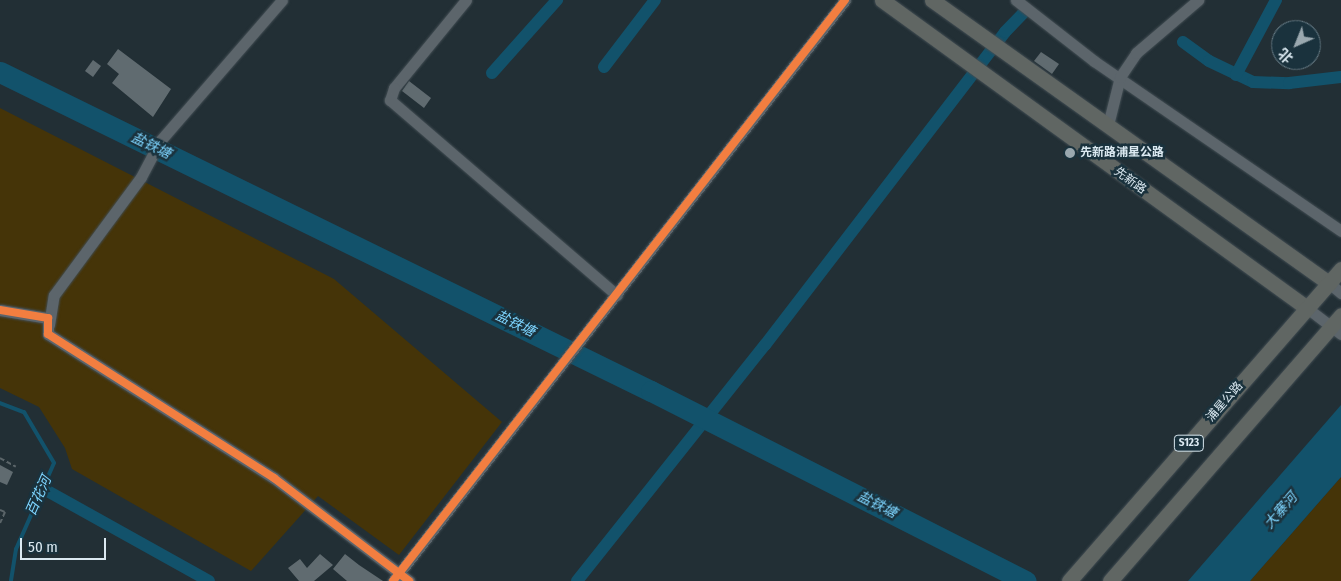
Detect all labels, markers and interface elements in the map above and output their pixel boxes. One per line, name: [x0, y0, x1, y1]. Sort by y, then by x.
north arrow: [1271, 20, 1321, 70]
text: 北: [1275, 44, 1297, 66]
water label: 盐铁塘: [128, 129, 174, 163]
place label: 先新路浦星公路: [1080, 146, 1164, 160]
marker: 先新路浦星公路: [1064, 147, 1076, 159]
street label: 先新路: [1111, 165, 1149, 197]
water label: 盐铁塘: [492, 307, 538, 341]
street label: 浦星公路: [1204, 379, 1246, 425]
road number: S123: [1173, 434, 1205, 452]
water label: 百花河: [23, 473, 55, 519]
water label: 盐铁塘: [854, 488, 900, 522]
water label: 大寨河: [1261, 490, 1301, 532]
scale bar: [22, 528, 109, 560]
text: 50 m: [28, 538, 58, 556]

